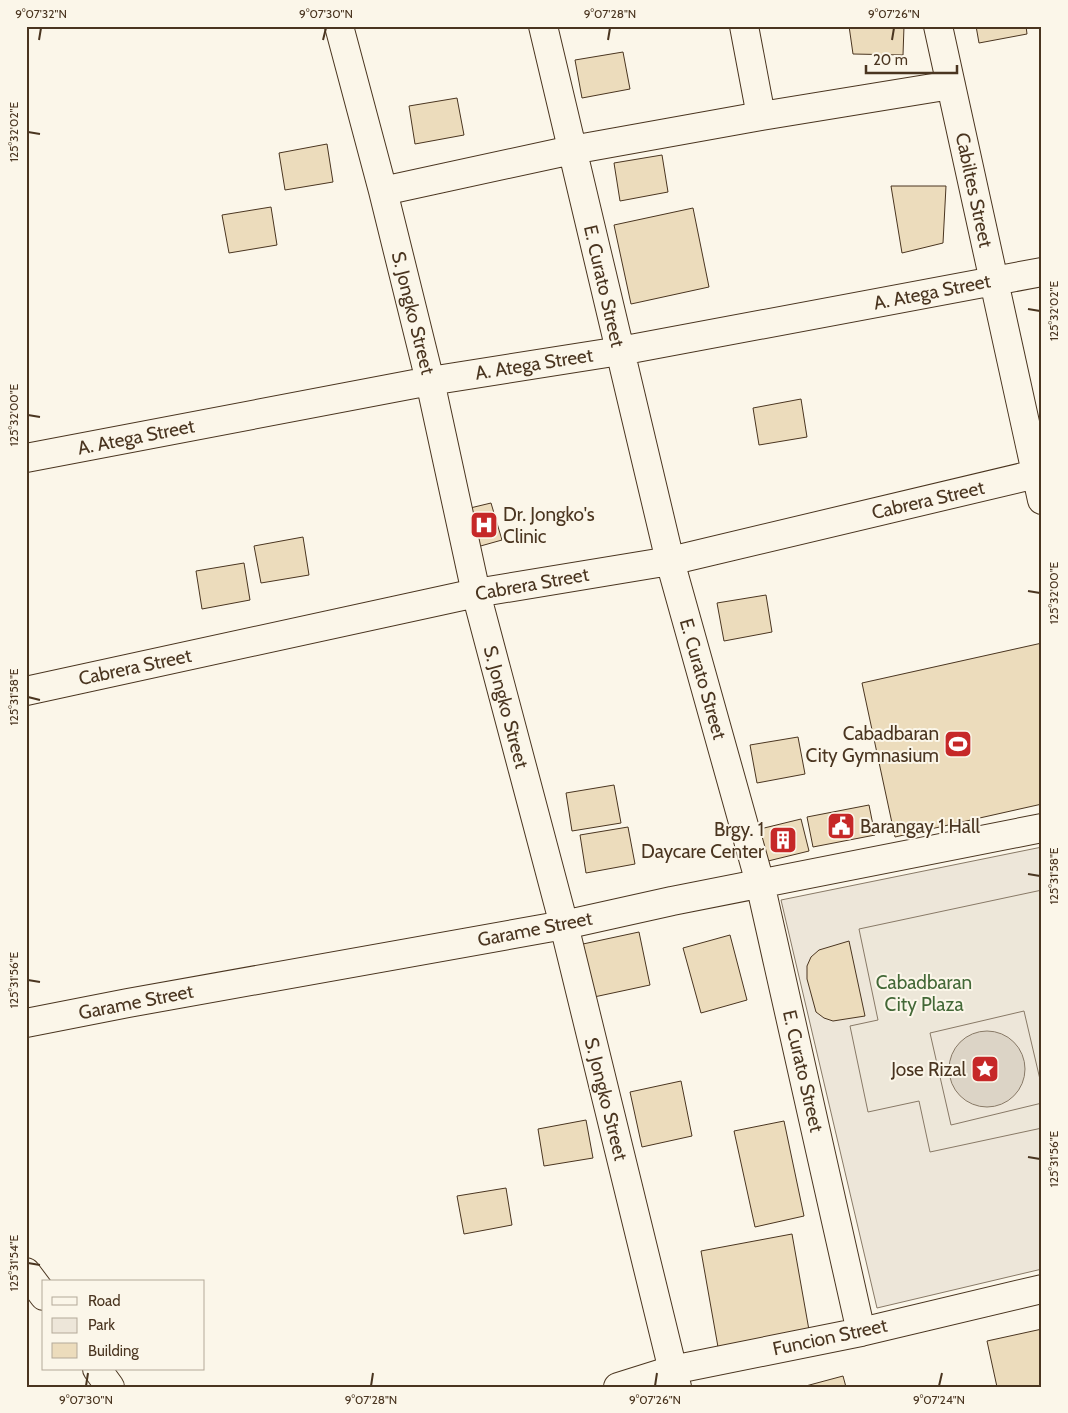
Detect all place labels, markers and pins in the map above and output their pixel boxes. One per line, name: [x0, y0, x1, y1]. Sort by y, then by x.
place label: Dr. Jongko's Clinic: [503, 503, 595, 548]
hospital icon: Dr. Jongko's Clinic: [469, 510, 499, 540]
place label: Cabadbaran City Gymnasium: [805, 722, 939, 767]
sports icon: Cabadbaran City Gymnasium: [943, 729, 973, 759]
public building icon: Barangay 1 Hall: [826, 811, 856, 841]
place label: Barangay 1 Hall: [860, 815, 980, 838]
place label: Brgy. 1 Daycare Center: [641, 818, 764, 863]
building icon: Brgy. 1 Daycare Center: [768, 825, 798, 855]
place icon: Jose Rizal: [970, 1054, 1000, 1084]
place label: Jose Rizal: [890, 1058, 967, 1081]

